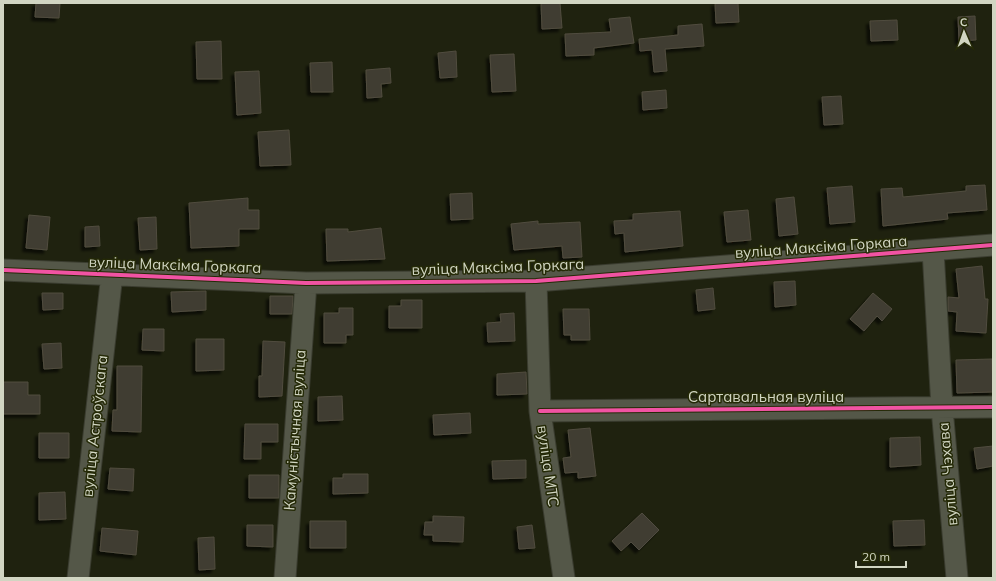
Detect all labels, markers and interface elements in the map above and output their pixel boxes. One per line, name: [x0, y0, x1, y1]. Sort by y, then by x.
north arrow: [944, 12, 984, 52]
text: С: [960, 15, 968, 29]
street label: вуліца Максіма Горкага: [734, 231, 908, 262]
street label: вуліца Максіма Горкага: [88, 252, 262, 277]
street label: вуліца Максіма Горкага: [411, 254, 585, 279]
street label: Камуністычная вуліца: [279, 349, 310, 511]
street label: вуліца Астроўскага: [78, 354, 111, 498]
street label: Сартавальная вуліца: [688, 387, 844, 406]
street label: вуліца Чэхава: [934, 422, 961, 526]
street label: вуліца МТС: [533, 424, 564, 508]
scale bar: [856, 543, 906, 569]
text: 20 m: [862, 549, 890, 564]

